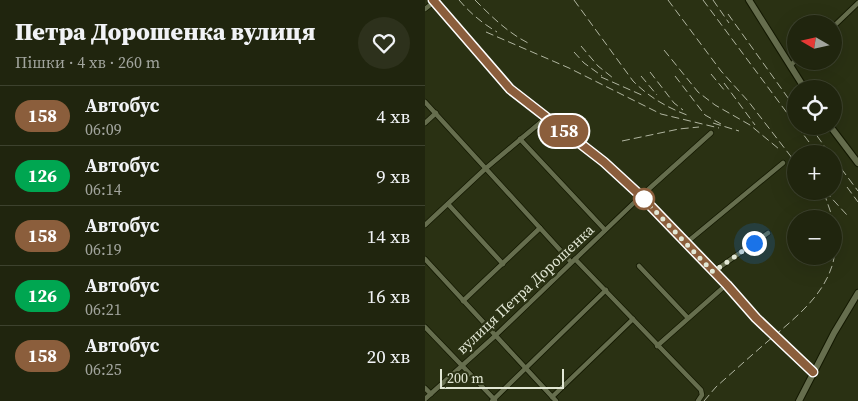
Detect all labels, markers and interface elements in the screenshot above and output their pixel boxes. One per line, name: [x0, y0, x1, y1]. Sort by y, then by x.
text: Петра Дорошенка вулиця: [15, 15, 315, 48]
north arrow: [787, 15, 843, 70]
map controls: [787, 15, 842, 265]
button: heart: [358, 17, 410, 69]
text: Пішки · 4 хв · 260 m: [15, 51, 160, 73]
button: locate: [787, 80, 842, 135]
text: Автобус: [85, 92, 160, 118]
text: 158: [28, 103, 57, 128]
text: 4 хв: [376, 103, 410, 129]
line badge: 158: [535, 115, 593, 147]
text: 06:09: [85, 118, 122, 140]
text: 158: [549, 118, 579, 143]
button: +: [787, 145, 842, 200]
text: Автобус: [85, 152, 160, 178]
text: 126: [28, 163, 57, 188]
text: 9 хв: [376, 163, 410, 189]
text: 06:14: [85, 178, 122, 200]
unlabelled marker: [633, 188, 655, 210]
button: −: [787, 210, 842, 265]
text: Автобус: [85, 212, 160, 238]
street label: вулиця Петра Дорошенка: [451, 219, 599, 359]
text: 158: [28, 223, 57, 248]
text: 14 хв: [367, 223, 410, 249]
your location: [742, 231, 767, 256]
text: 06:19: [85, 238, 122, 260]
text: Автобус: [85, 272, 160, 298]
text: 126: [28, 283, 57, 308]
text: 16 хв: [367, 283, 410, 309]
text: 06:21: [85, 298, 122, 320]
text: Автобус: [85, 332, 160, 358]
text: 158: [28, 343, 57, 368]
text: 20 хв: [367, 343, 410, 369]
text: 06:25: [85, 358, 122, 380]
scale bar: [440, 366, 564, 389]
text: 200 m: [447, 368, 484, 388]

